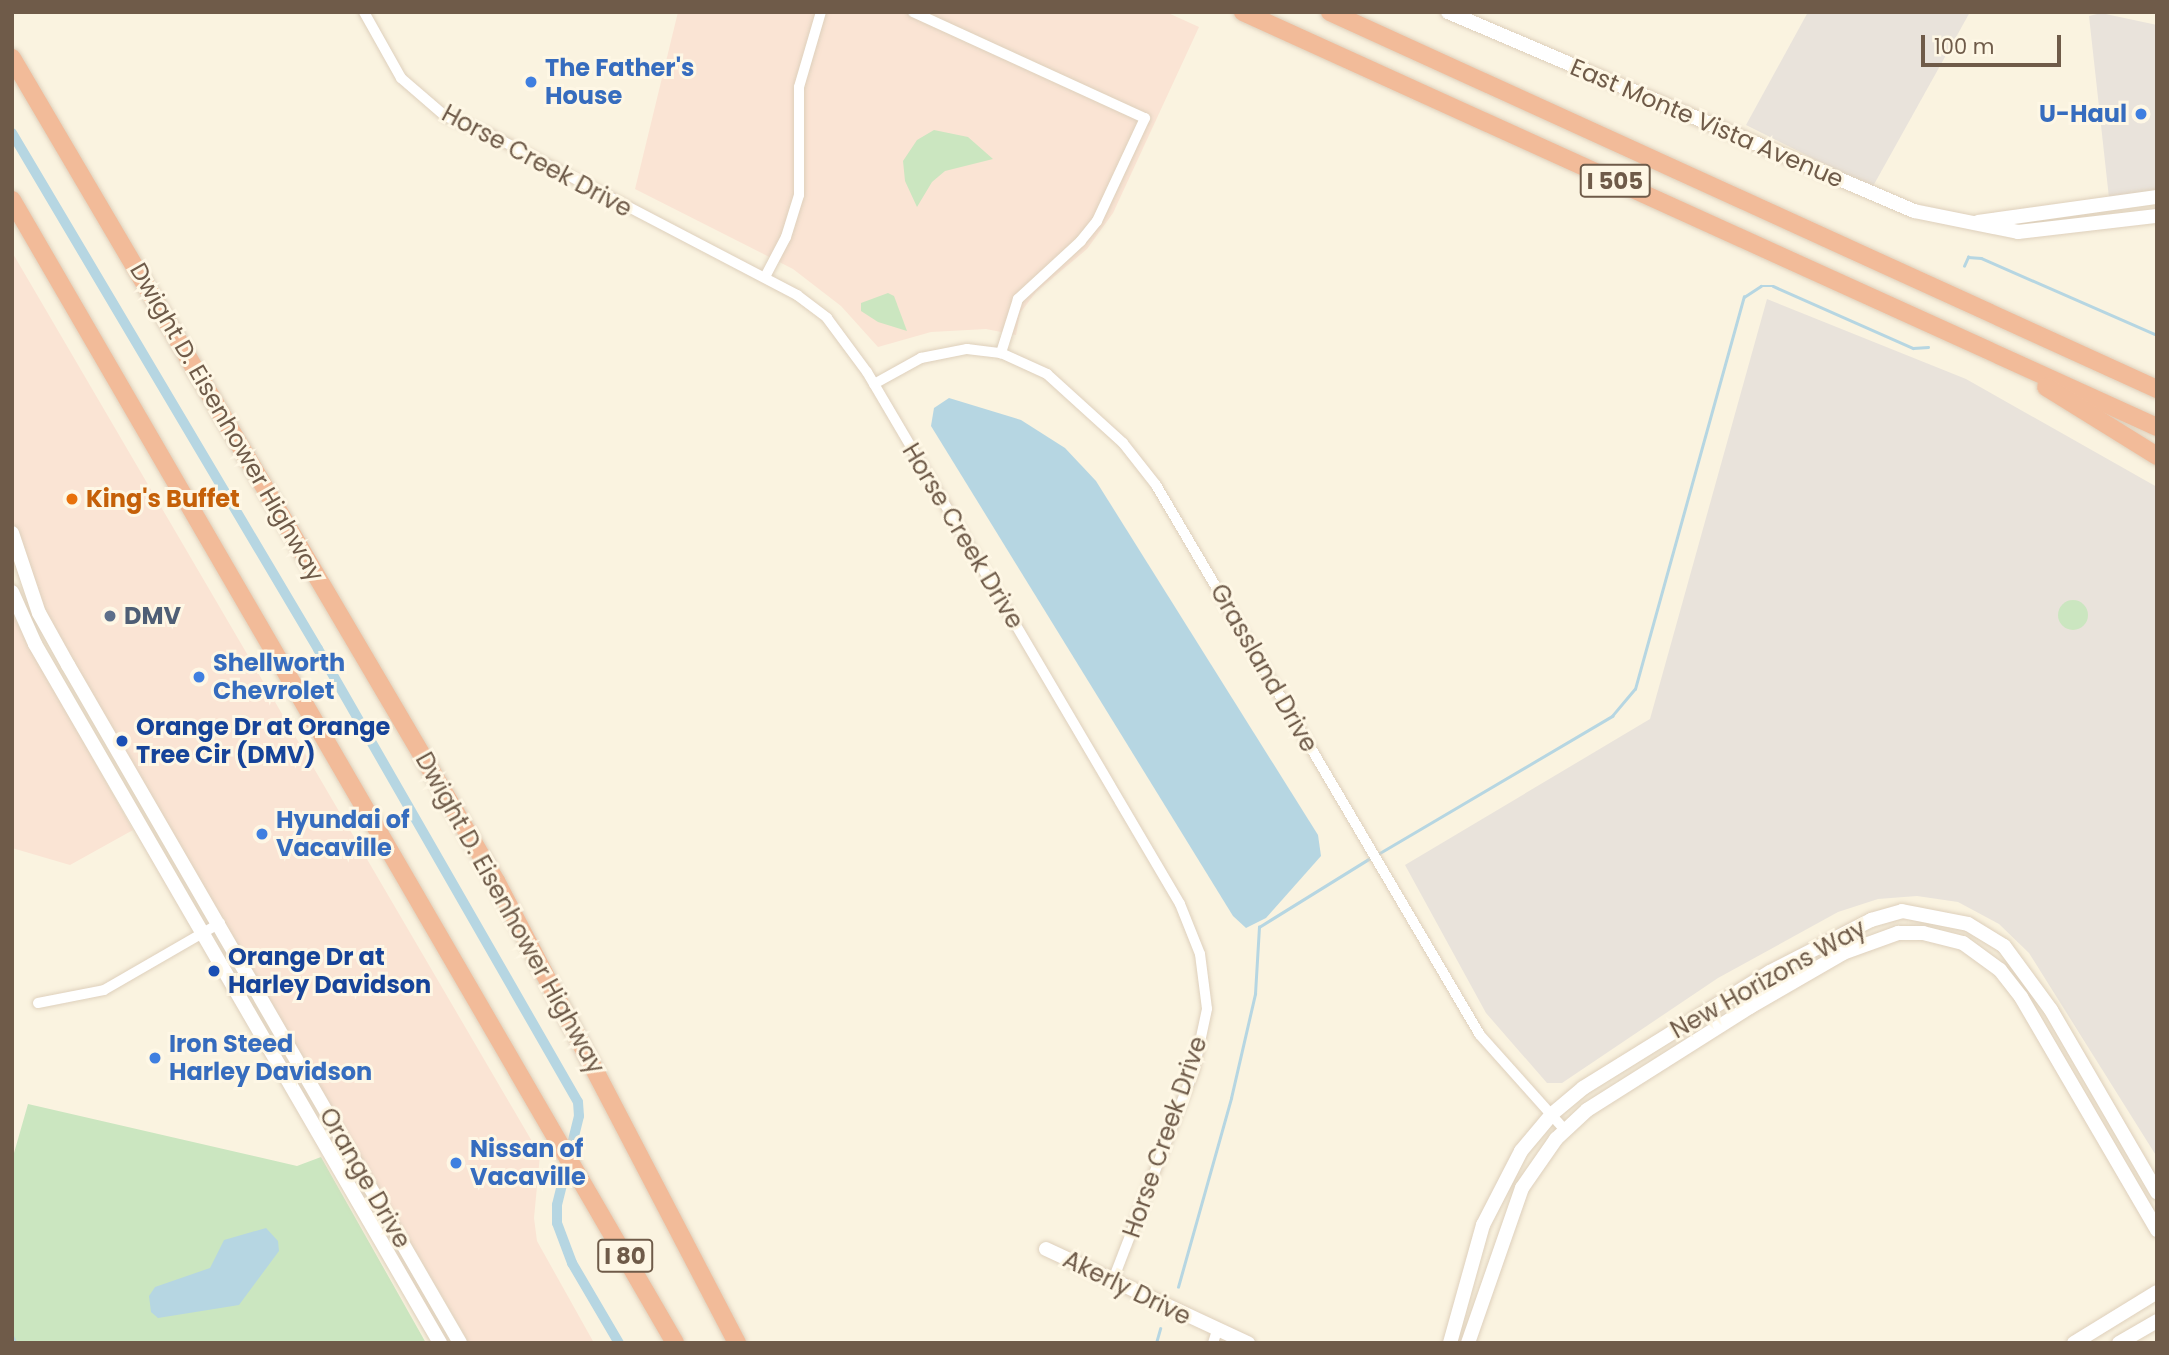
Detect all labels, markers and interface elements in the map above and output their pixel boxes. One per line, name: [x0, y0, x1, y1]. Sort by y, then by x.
scale bar: [1924, 21, 2064, 65]
text: 100 m: [1934, 32, 1994, 61]
street label: East Monte Vista Avenue: [1566, 52, 1848, 194]
place label: The Father's House: [545, 54, 694, 110]
marker: The Father's House: [523, 74, 539, 90]
street label: Horse Creek Drive: [437, 99, 637, 223]
place label: U-Haul: [2039, 100, 2127, 128]
marker: U-Haul: [2133, 106, 2149, 122]
road number: I 505: [1578, 162, 1652, 200]
street label: Dwight D. Eisenhower Highway: [124, 258, 330, 586]
street label: Horse Creek Drive: [896, 438, 1030, 634]
place label: King's Buffet: [86, 485, 240, 513]
marker: King's Buffet: [64, 491, 80, 507]
street label: Grassland Drive: [1204, 579, 1324, 757]
place label: DMV: [124, 602, 181, 630]
marker: DMV: [102, 608, 118, 624]
place label: Shellworth Chevrolet: [213, 649, 345, 705]
marker: Shellworth Chevrolet: [191, 669, 207, 685]
place label: Orange Dr at Orange Tree Cir (DMV): [136, 713, 390, 769]
marker: Orange Dr at Orange Tree Cir (DMV): [114, 733, 130, 749]
street label: Dwight D. Eisenhower Highway: [409, 747, 611, 1079]
place label: Hyundai of Vacaville: [276, 806, 410, 862]
marker: Hyundai of Vacaville: [254, 826, 270, 842]
street label: New Horizons Way: [1666, 913, 1870, 1045]
place label: Orange Dr at Harley Davidson: [228, 943, 431, 999]
marker: Orange Dr at Harley Davidson: [206, 963, 222, 979]
place label: Iron Steed Harley Davidson: [169, 1030, 372, 1086]
street label: Horse Creek Drive: [1117, 1033, 1213, 1241]
marker: Iron Steed Harley Davidson: [147, 1050, 163, 1066]
street label: Orange Drive: [313, 1103, 417, 1253]
place label: Nissan of Vacaville: [470, 1135, 586, 1191]
marker: Nissan of Vacaville: [448, 1155, 464, 1171]
road number: I 80: [597, 1236, 653, 1275]
street label: Akerly Drive: [1059, 1245, 1195, 1331]

